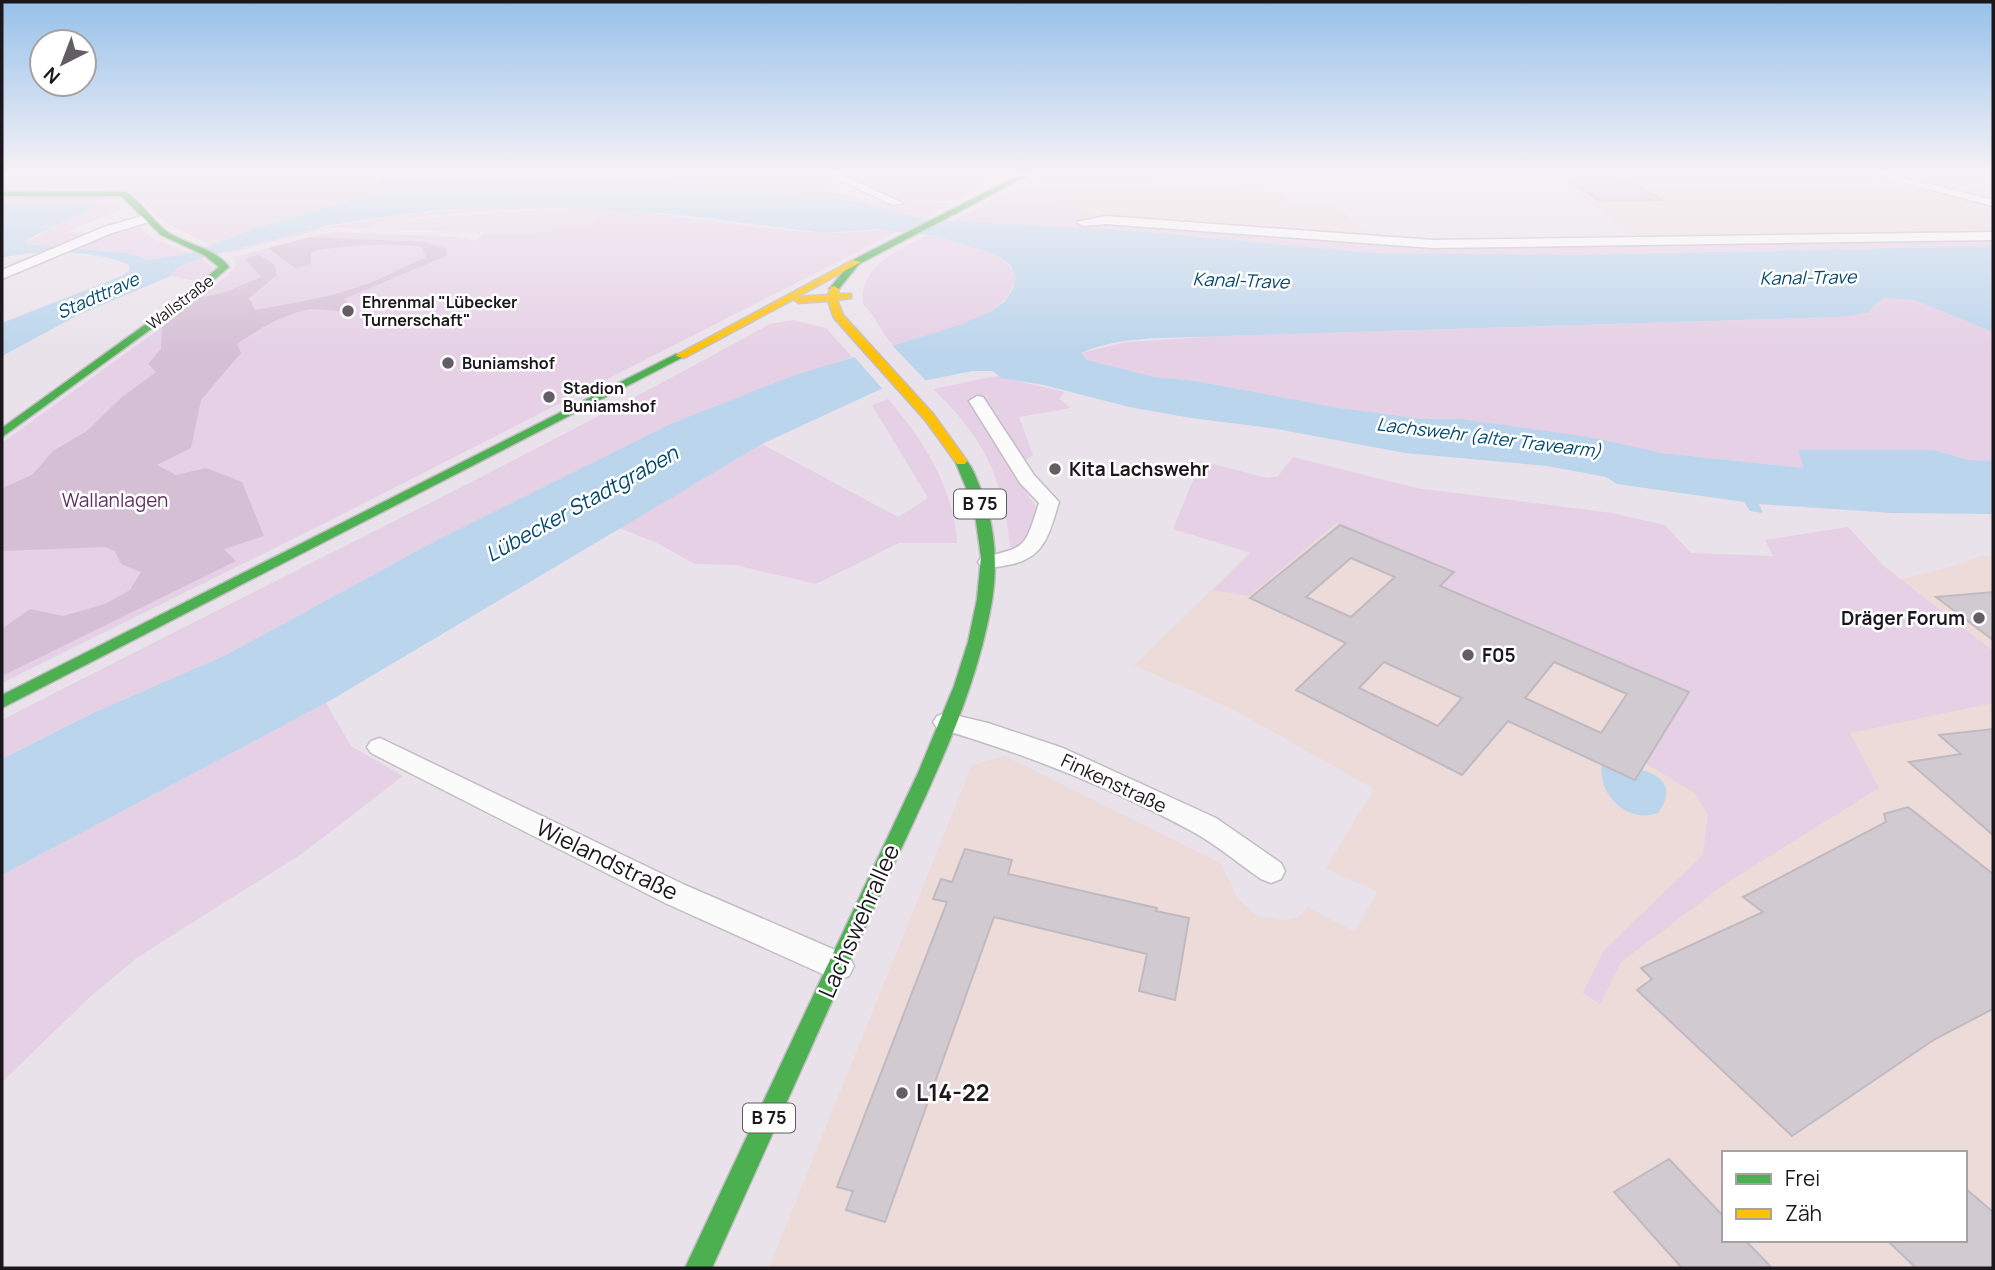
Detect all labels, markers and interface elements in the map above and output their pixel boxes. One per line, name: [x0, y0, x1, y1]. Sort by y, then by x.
north arrow: [28, 28, 98, 98]
text: N: [38, 61, 65, 90]
water label: Kanal-Trave: [1759, 264, 1858, 290]
water label: Stadttrave: [53, 266, 144, 324]
water label: Kanal-Trave: [1192, 266, 1291, 294]
street label: Wallstraße: [142, 270, 218, 334]
place label: Ehrenmal "Lübecker Turnerschaft": [362, 291, 517, 331]
marker: Ehrenmal "Lübecker Turnerschaft": [340, 303, 356, 319]
place label: Buniamshof: [462, 352, 555, 374]
marker: Buniamshof: [440, 355, 456, 371]
place label: Stadion Buniamshof: [563, 377, 656, 417]
marker: Stadion Buniamshof: [541, 389, 557, 405]
water label: Lachswehr (alter Travearm): [1375, 411, 1603, 463]
water label: Lübecker Stadtgraben: [480, 438, 684, 568]
place label: Kita Lachswehr: [1069, 456, 1210, 482]
marker: Kita Lachswehr: [1047, 461, 1063, 477]
park label: Wallanlagen: [62, 487, 168, 513]
road number: B 75: [954, 490, 1006, 518]
place label: Dräger Forum: [1841, 605, 1965, 631]
marker: Dräger Forum: [1971, 610, 1987, 626]
place label: F05: [1482, 642, 1516, 668]
marker: F05: [1460, 647, 1476, 663]
street label: Finkenstraße: [1057, 747, 1171, 819]
street label: Wielandstraße: [531, 811, 684, 907]
street label: Lachswehrallee: [810, 839, 906, 1002]
place label: L14-22: [916, 1076, 989, 1108]
marker: L14-22: [894, 1085, 910, 1101]
road number: B 75: [743, 1104, 795, 1133]
legend: [1722, 1151, 1967, 1242]
text: Frei: [1785, 1164, 1820, 1192]
text: Zäh: [1785, 1199, 1822, 1227]

